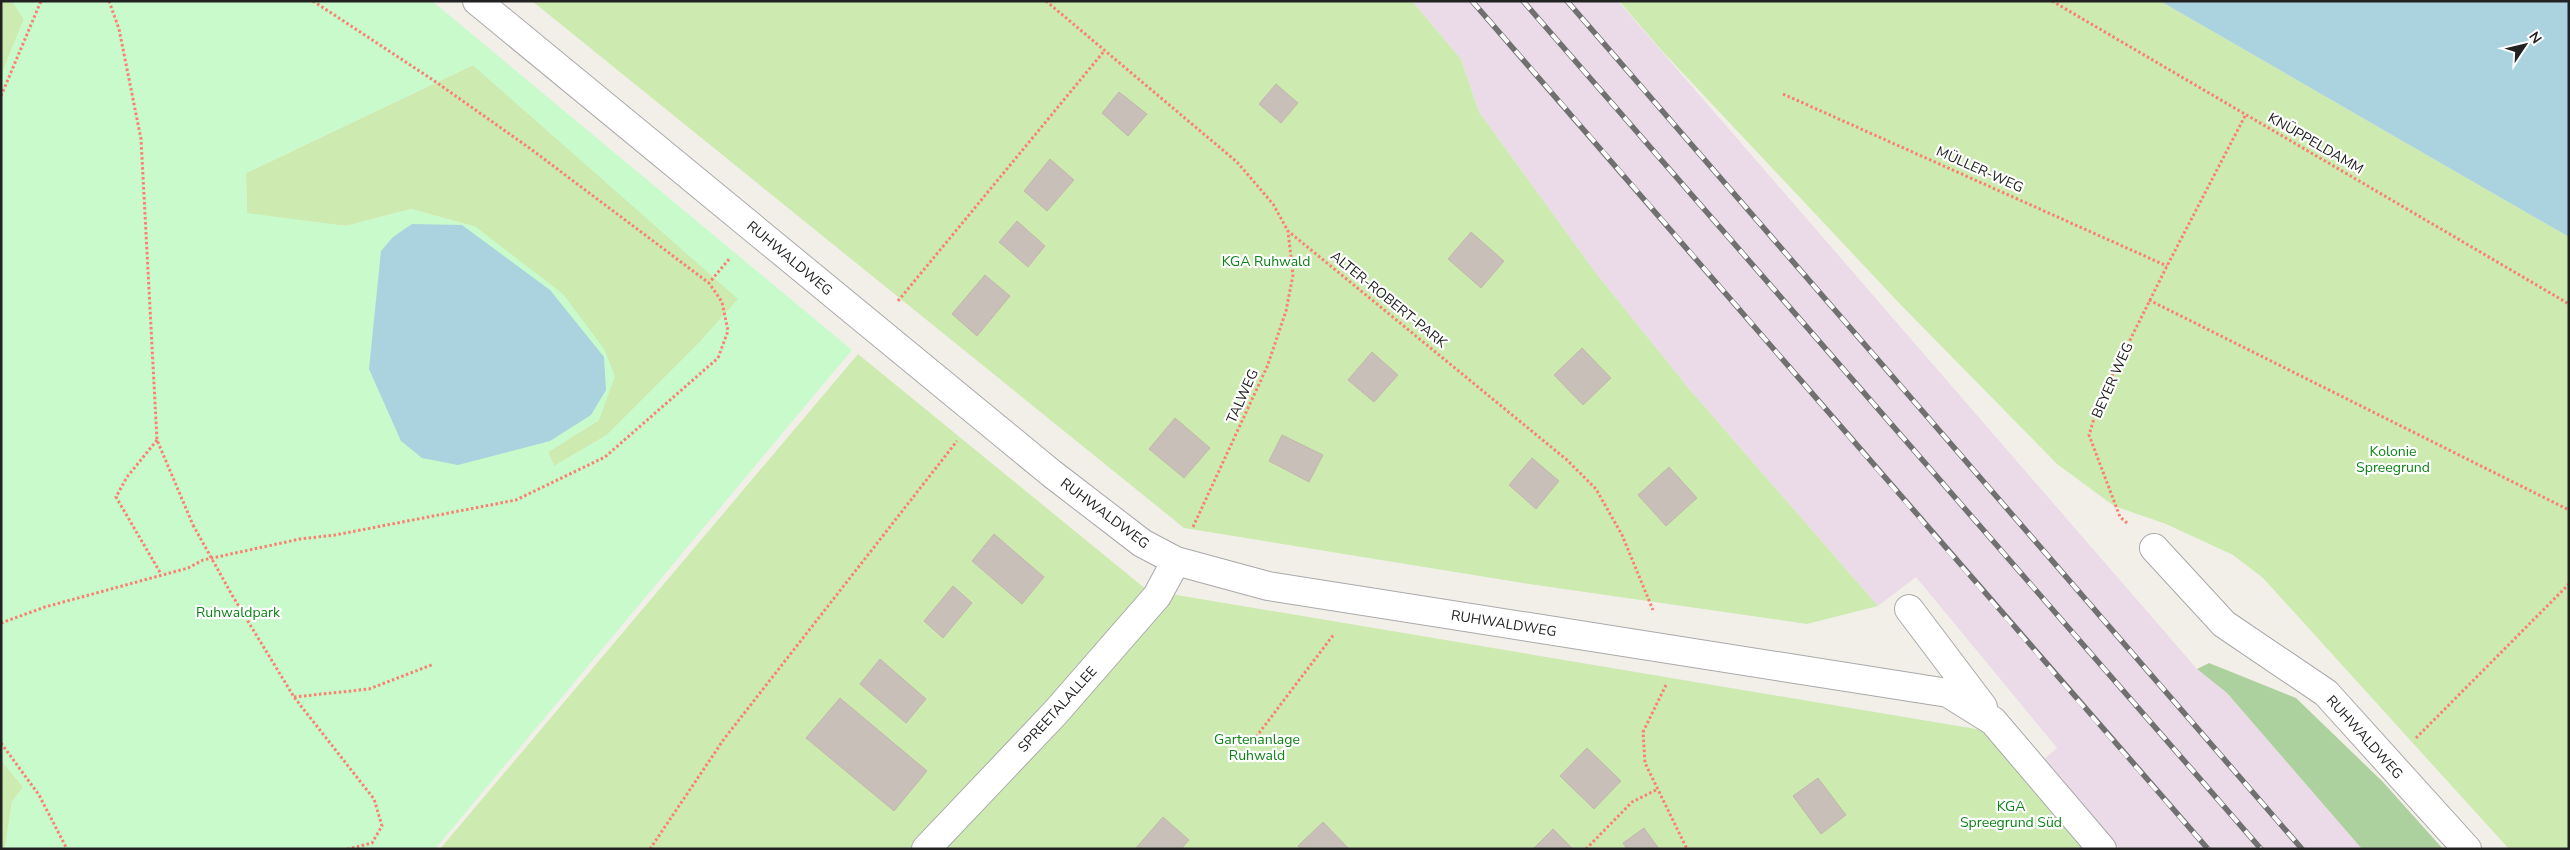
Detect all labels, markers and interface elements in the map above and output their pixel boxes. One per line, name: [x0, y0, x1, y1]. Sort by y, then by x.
north arrow: [2500, 20, 2550, 70]
text: N: [2524, 28, 2546, 48]
street label: KNÜPPELDAMM: [2265, 108, 2367, 178]
street label: MÜLLER-WEG: [1933, 142, 2026, 197]
street label: RUHWALDWEG: [743, 217, 837, 300]
street label: ALTER-ROBERT-PARK: [1327, 247, 1451, 352]
park label: KGA Ruhwald: [1222, 252, 1310, 271]
street label: BEYER WEG: [2087, 339, 2138, 421]
street label: TALWEG: [1222, 366, 1263, 426]
park label: Kolonie Spreegrund: [2356, 442, 2430, 477]
street label: RUHWALDWEG: [1056, 474, 1153, 553]
park label: Ruhwaldpark: [196, 603, 281, 622]
street label: RUHWALDWEG: [1450, 606, 1558, 641]
street label: SPREETALALLEE: [1014, 662, 1101, 756]
street label: RUHWALDWEG: [2322, 691, 2407, 783]
park label: Gartenanlage Ruhwald: [1214, 730, 1300, 765]
park label: KGA Spreegrund Süd: [1960, 797, 2062, 832]

